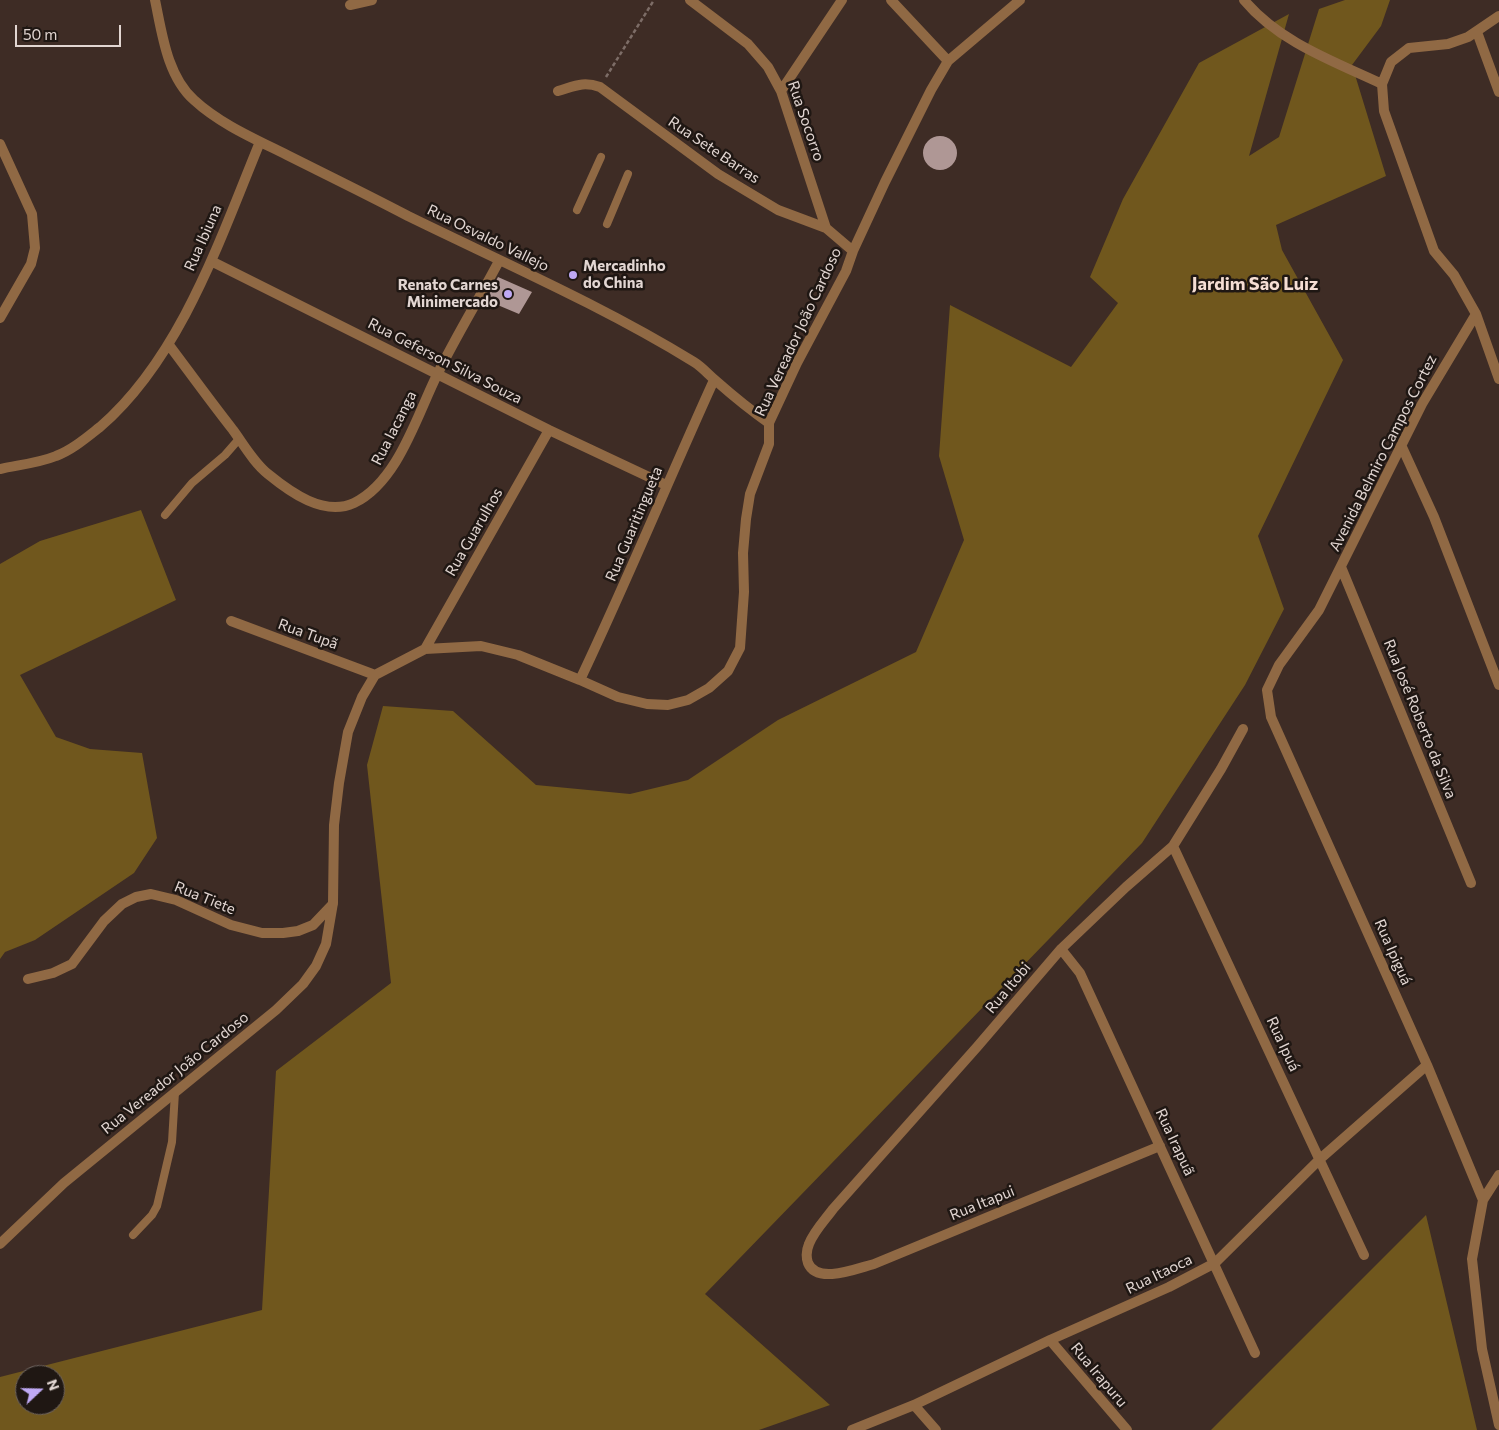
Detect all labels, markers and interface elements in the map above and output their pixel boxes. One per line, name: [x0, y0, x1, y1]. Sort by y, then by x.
scale bar: [18, 15, 124, 47]
text: 50 m: [23, 25, 57, 43]
street label: Rua Socorro: [784, 78, 828, 164]
street label: Rua Sete Barras: [665, 113, 763, 187]
street label: Rua Osvaldo Vallejo: [424, 201, 552, 275]
street label: Rua Ibiuna: [180, 202, 226, 274]
street label: Rua Vereador João Cardoso: [751, 245, 845, 419]
place label: Mercadinho do China: [583, 257, 666, 292]
marker: Mercadinho do China: [567, 269, 579, 281]
district label: Jardim São Luiz: [1192, 273, 1318, 295]
place label: Renato Carnes Minimercado: [398, 276, 498, 311]
marker: Renato Carnes Minimercado: [502, 288, 514, 300]
street label: Rua Geferson Silva Souza: [365, 314, 525, 408]
street label: Avenida Belmiro Campos Cortez: [1325, 352, 1441, 554]
street label: Rua Iacanga: [368, 388, 420, 468]
street label: Rua Guaritingueta: [602, 464, 666, 584]
street label: Rua Guarulhos: [442, 485, 506, 579]
street label: Rua Tupã: [276, 615, 340, 653]
street label: Rua José Roberto da Silva: [1380, 637, 1460, 801]
street label: Rua Tiete: [172, 878, 238, 918]
street label: Rua Ipiguá: [1370, 916, 1416, 988]
street label: Rua Itobi: [982, 959, 1034, 1017]
street label: Rua Vereador João Cardoso: [98, 1008, 252, 1138]
street label: Rua Ipuá: [1263, 1014, 1303, 1074]
street label: Rua Irapuã: [1152, 1106, 1198, 1178]
street label: Rua Itapui: [947, 1182, 1017, 1224]
street label: Rua Itaoca: [1123, 1250, 1195, 1298]
street label: Rua Irapuru: [1067, 1339, 1131, 1411]
north arrow: [15, 1365, 65, 1415]
text: N: [44, 1377, 63, 1393]

